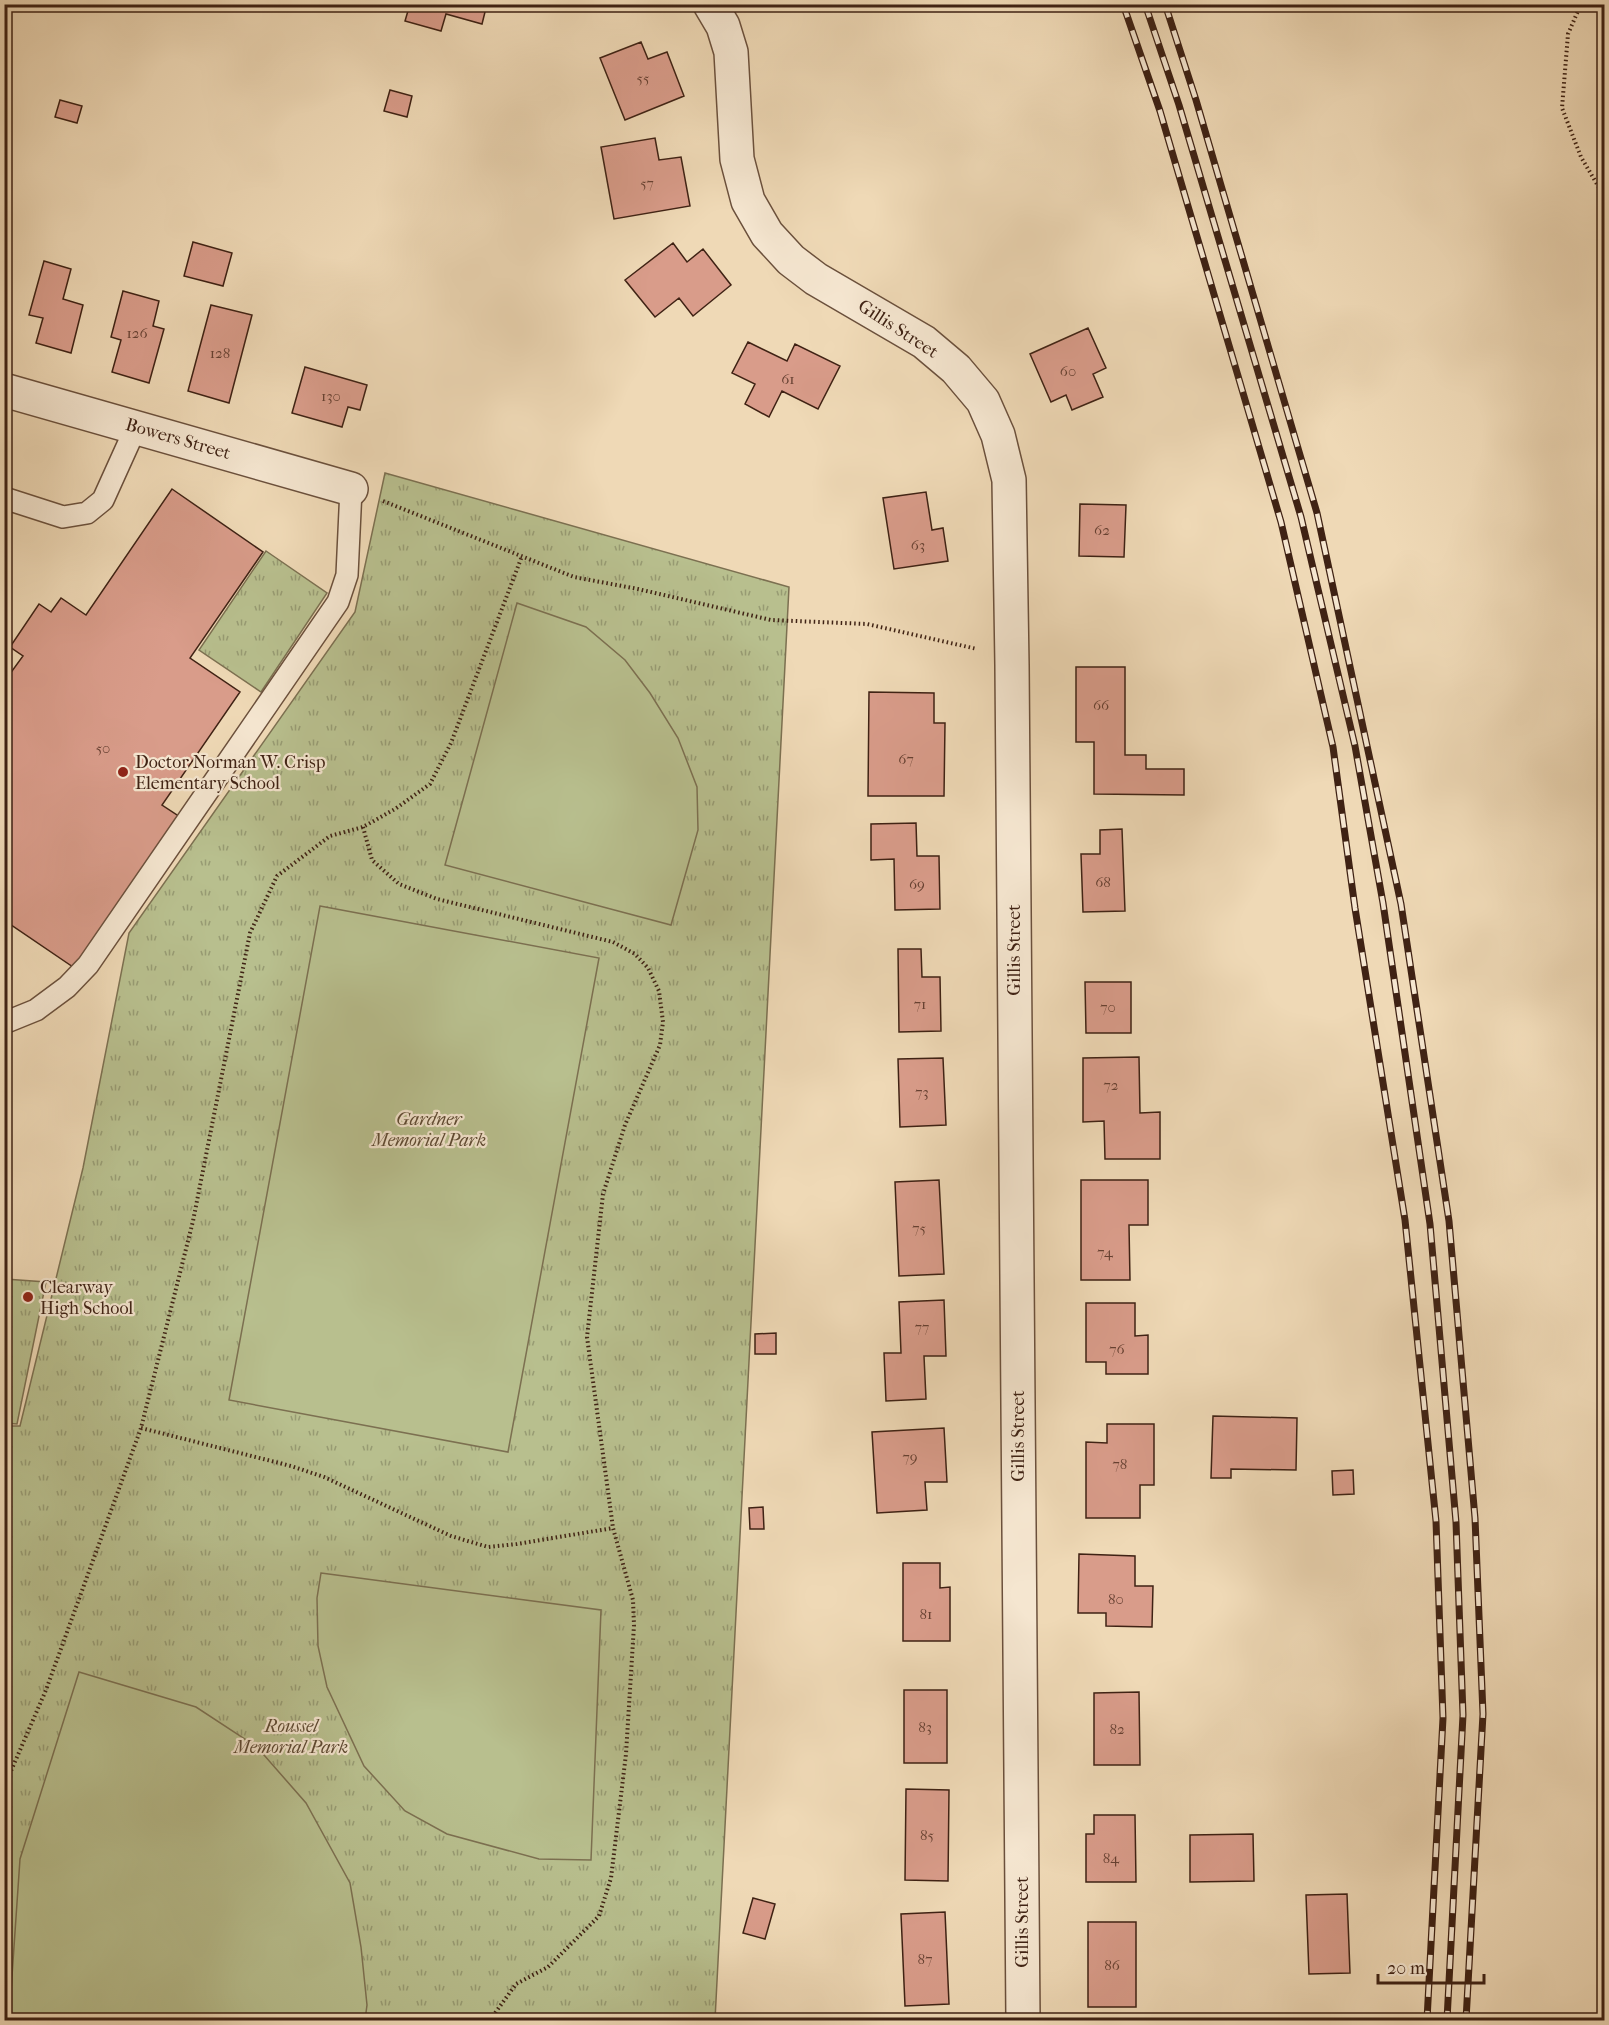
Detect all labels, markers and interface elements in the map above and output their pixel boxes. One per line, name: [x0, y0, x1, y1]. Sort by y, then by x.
house number: 55: [637, 69, 649, 87]
house number: 57: [640, 174, 654, 192]
street label: Gillis Street: [854, 295, 943, 363]
house number: 126: [126, 324, 148, 342]
house number: 128: [210, 344, 230, 362]
house number: 60: [1060, 362, 1076, 380]
house number: 61: [781, 370, 795, 388]
house number: 130: [321, 387, 341, 405]
street label: Bowers Street: [123, 414, 233, 464]
house number: 62: [1094, 521, 1110, 539]
house number: 63: [911, 536, 925, 554]
house number: 66: [1093, 696, 1110, 714]
house number: 50: [96, 739, 110, 757]
house number: 67: [898, 750, 914, 768]
place label: Doctor Norman W. Crisp Elementary School: [135, 752, 326, 794]
marker: Doctor Norman W. Crisp Elementary School: [116, 765, 130, 779]
house number: 68: [1095, 873, 1111, 891]
house number: 69: [909, 875, 925, 893]
street label: Gillis Street: [1004, 904, 1025, 996]
house number: 71: [914, 995, 926, 1013]
house number: 70: [1100, 998, 1116, 1016]
house number: 72: [1104, 1076, 1119, 1094]
house number: 73: [915, 1083, 929, 1101]
park label: Gardner Memorial Park: [370, 1109, 486, 1151]
house number: 75: [912, 1219, 926, 1237]
house number: 74: [1097, 1243, 1114, 1261]
place label: Clearway High School: [40, 1277, 133, 1319]
marker: Clearway High School: [21, 1290, 35, 1304]
house number: 77: [915, 1318, 929, 1336]
house number: 76: [1109, 1340, 1126, 1358]
street label: Gillis Street: [1008, 1390, 1029, 1482]
house number: 79: [902, 1448, 918, 1466]
house number: 78: [1113, 1455, 1127, 1473]
house number: 80: [1108, 1590, 1124, 1608]
house number: 81: [920, 1605, 932, 1623]
park label: Roussel Memorial Park: [232, 1716, 348, 1758]
house number: 83: [918, 1718, 932, 1736]
house number: 82: [1109, 1720, 1125, 1738]
house number: 85: [920, 1826, 934, 1844]
house number: 84: [1103, 1849, 1120, 1867]
street label: Gillis Street: [1012, 1876, 1033, 1968]
scale bar: [1378, 1947, 1484, 1985]
house number: 87: [918, 1950, 932, 1968]
house number: 86: [1104, 1956, 1121, 1974]
text: 20 m: [1387, 1958, 1425, 1979]

